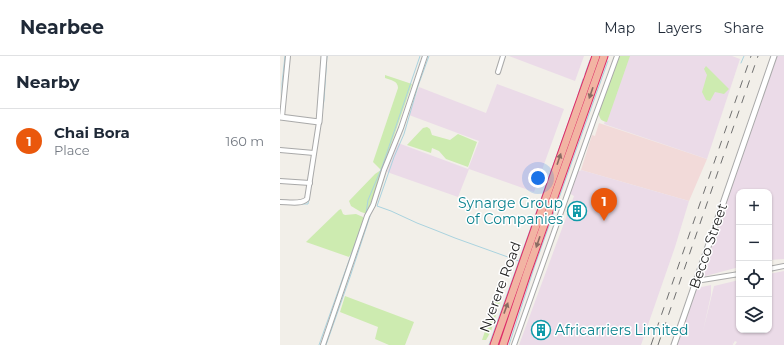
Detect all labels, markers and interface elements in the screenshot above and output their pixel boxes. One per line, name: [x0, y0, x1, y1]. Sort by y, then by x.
text: Nearbee: [20, 16, 104, 39]
text: Map: [604, 19, 635, 37]
text: Layers: [657, 19, 702, 37]
text: Share: [724, 19, 764, 37]
text: Nearby: [16, 72, 80, 92]
one-way arrow: [587, 87, 593, 99]
text: Chai Bora: [54, 123, 130, 142]
text: 1: [26, 133, 32, 149]
text: 160 m: [226, 133, 264, 149]
text: Place: [54, 142, 90, 158]
one-way arrow: [556, 153, 562, 165]
your location: [528, 168, 548, 188]
pin: 1: [591, 188, 617, 221]
map controls: [736, 189, 772, 333]
button: +: [736, 189, 772, 225]
place label: Synarge Group of Companies: [458, 194, 563, 228]
building icon: Synarge Group of Companies: [566, 200, 588, 222]
street label: Becco Street: [685, 201, 731, 291]
button: −: [736, 225, 772, 261]
one-way arrow: [535, 236, 541, 248]
street label: Nyerere Road: [475, 239, 525, 335]
button: locate: [736, 261, 772, 297]
button: layers: [736, 297, 772, 333]
one-way arrow: [504, 302, 510, 314]
building icon: Africarriers Limited: [530, 319, 552, 341]
place label: Africarriers Limited: [555, 321, 688, 339]

